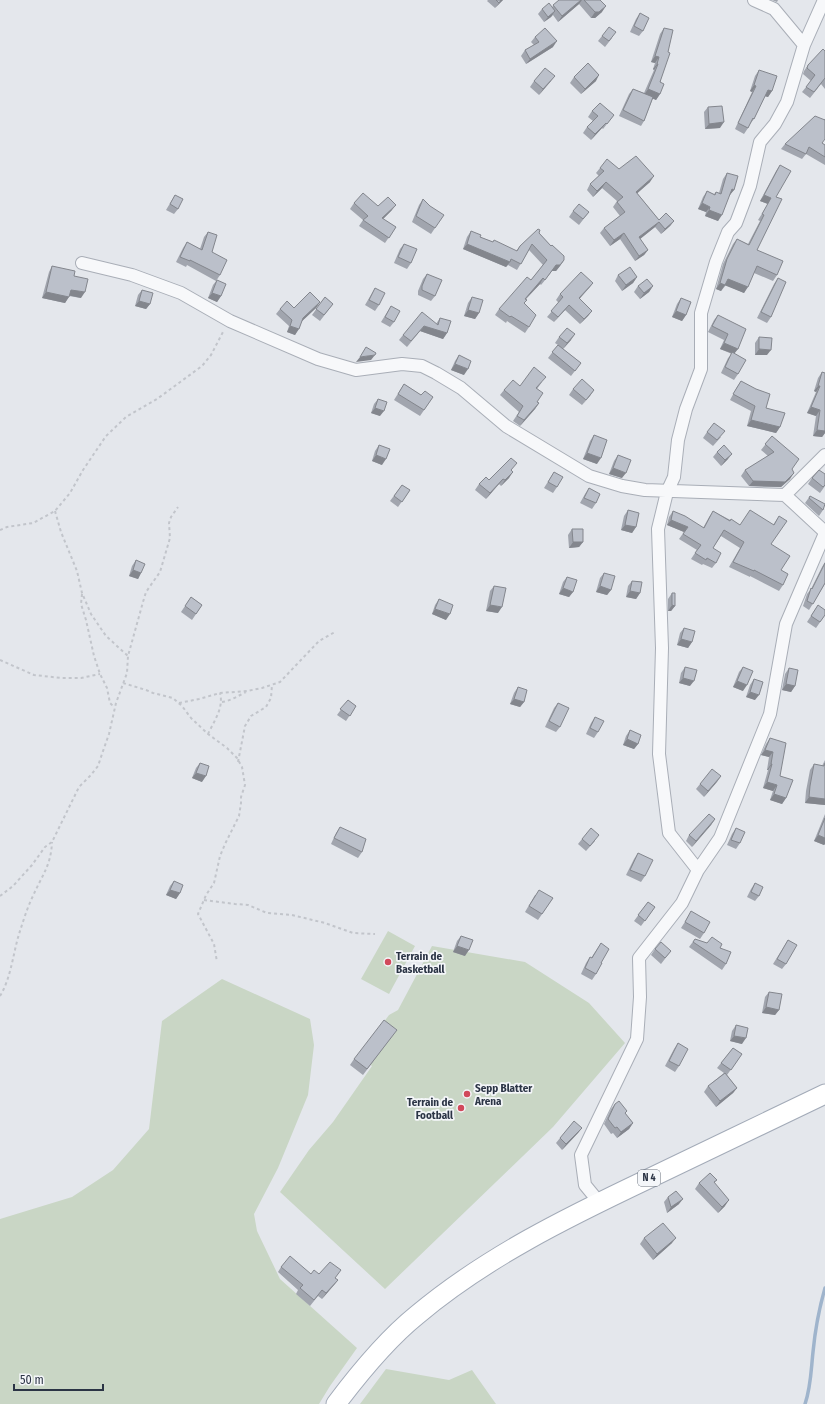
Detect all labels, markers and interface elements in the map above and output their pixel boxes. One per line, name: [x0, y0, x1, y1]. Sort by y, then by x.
place label: Terrain de Basketball: [396, 950, 446, 976]
marker: Terrain de Basketball: [383, 957, 393, 967]
place label: Sepp Blatter Arena: [474, 1082, 533, 1108]
marker: Sepp Blatter Arena: [462, 1089, 472, 1099]
place label: Terrain de Football: [407, 1096, 454, 1122]
marker: Terrain de Football: [456, 1103, 466, 1113]
road number: N 4: [638, 1170, 660, 1186]
scale bar: [14, 1366, 103, 1392]
text: 50 m: [20, 1373, 44, 1387]

